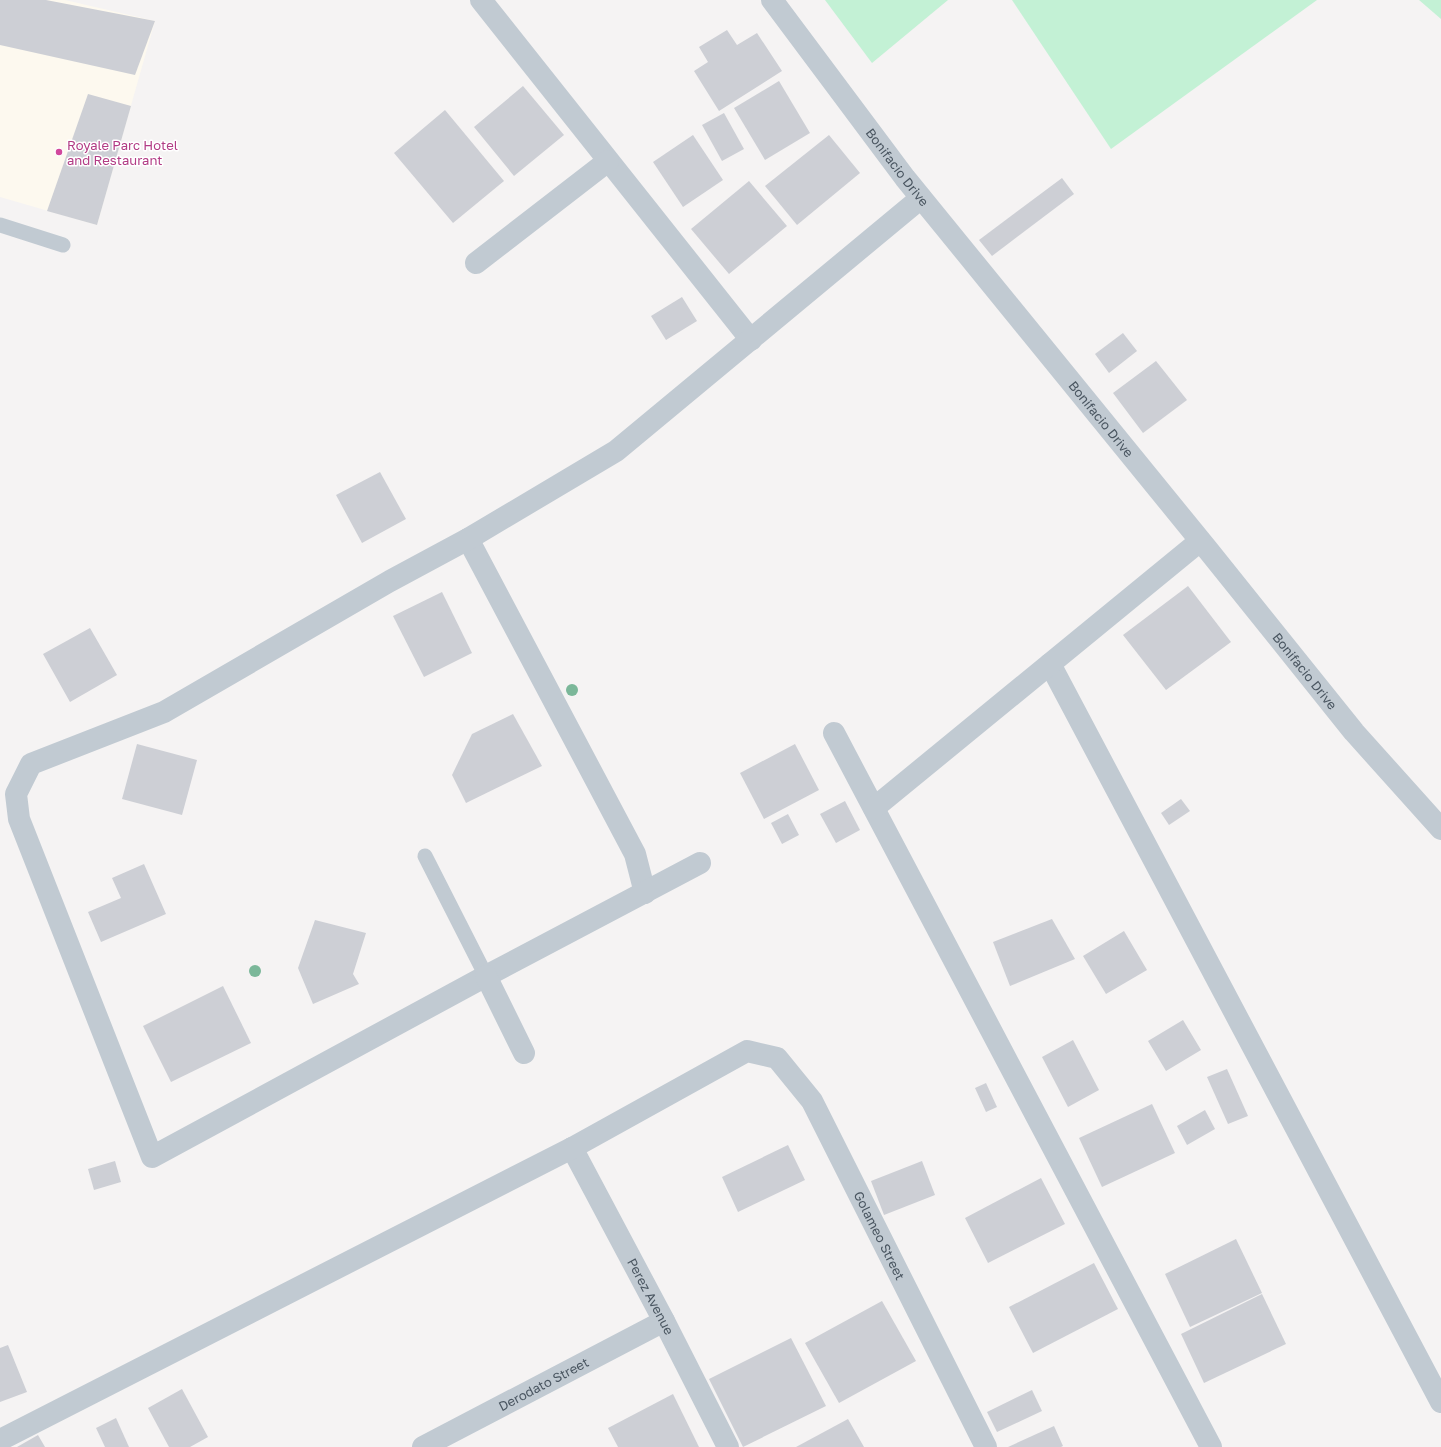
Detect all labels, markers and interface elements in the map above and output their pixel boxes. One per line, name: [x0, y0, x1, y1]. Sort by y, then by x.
street label: Bonifacio Drive: [863, 125, 932, 209]
place label: Royale Parc Hotel and Restaurant: [67, 137, 178, 168]
marker: Royale Parc Hotel and Restaurant: [54, 147, 64, 157]
street label: Bonifacio Drive: [1065, 378, 1137, 460]
street label: Bonifacio Drive: [1269, 629, 1341, 712]
street label: Golameo Street: [851, 1188, 909, 1282]
street label: Perez Avenue: [624, 1255, 678, 1337]
street label: Derodato Street: [496, 1354, 591, 1414]

